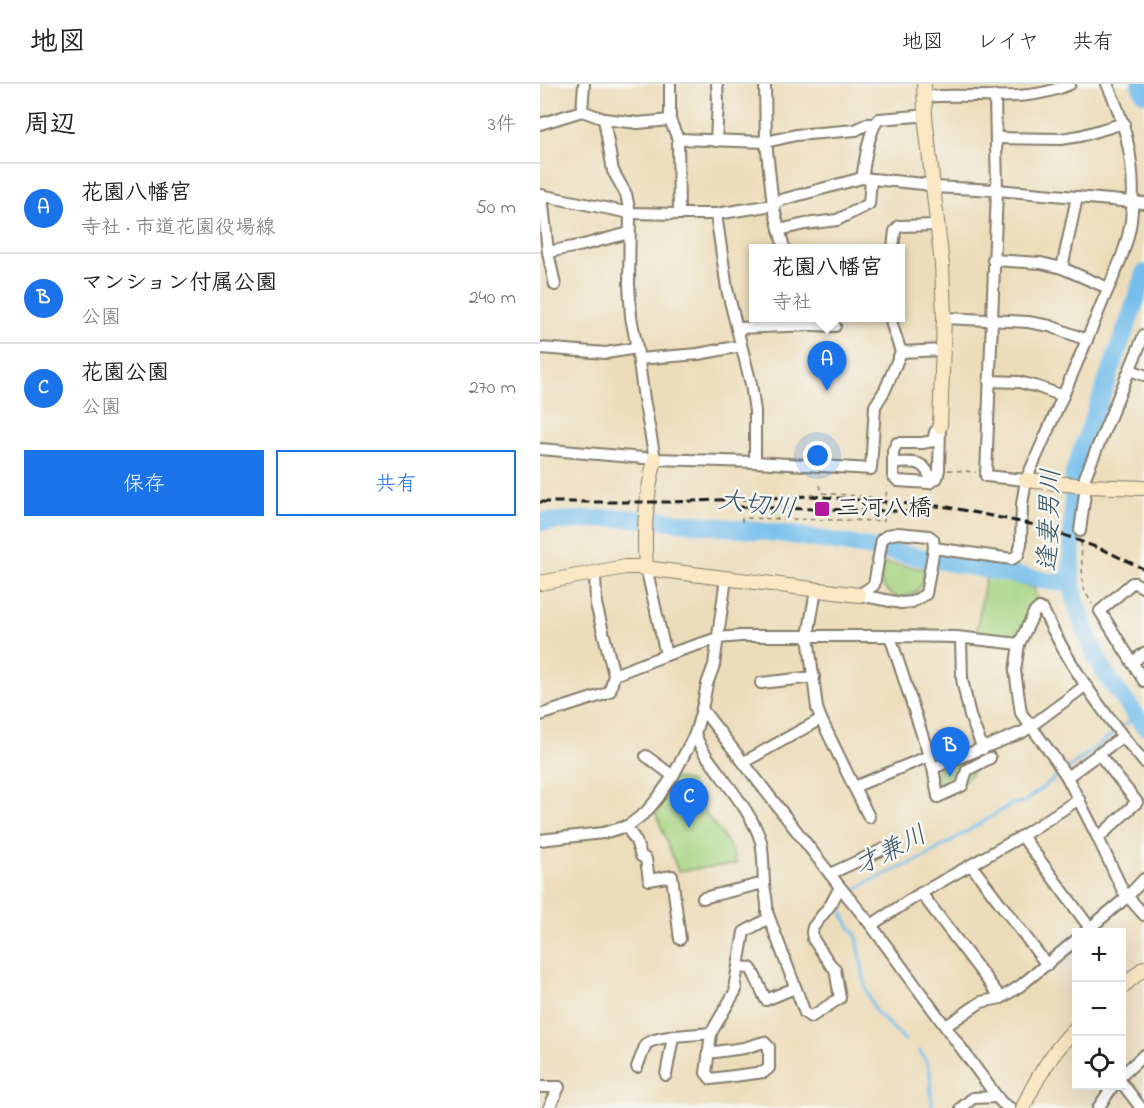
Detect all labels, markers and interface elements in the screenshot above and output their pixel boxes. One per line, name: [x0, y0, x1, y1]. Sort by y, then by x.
text: 地図: [30, 23, 86, 64]
text: 地図: [902, 28, 944, 58]
text: レイヤ: [977, 28, 1039, 58]
text: 共有: [1072, 28, 1114, 58]
text: 周辺: [24, 107, 76, 145]
text: 3件: [488, 111, 516, 140]
text: 花園八幡宮: [81, 178, 191, 210]
text: A: [37, 194, 50, 223]
text: 50 m: [475, 194, 516, 223]
text: 寺社 · 市道花園役場線: [81, 214, 275, 243]
popup: [749, 244, 905, 322]
text: 花園八幡宮: [772, 253, 882, 285]
text: マンション付属公園: [81, 268, 277, 300]
text: B: [37, 284, 50, 313]
text: 240 m: [469, 284, 516, 313]
text: 寺社: [772, 289, 812, 318]
text: 公園: [81, 304, 121, 333]
pin: A: [808, 342, 846, 391]
text: 花園公園: [81, 358, 169, 390]
text: C: [38, 374, 49, 403]
text: 270 m: [469, 374, 516, 403]
text: 公園: [81, 394, 121, 423]
your location: [803, 441, 832, 470]
button: 保存: [24, 450, 264, 516]
button: 共有: [276, 450, 516, 516]
water label: 逢妻男川: [1030, 467, 1072, 573]
water label: 大切川: [716, 482, 798, 530]
place label: 三河八橋: [836, 492, 932, 527]
marker: 三河八橋: [813, 500, 831, 518]
pin: B: [930, 728, 970, 777]
pin: C: [670, 778, 708, 828]
water label: 才兼川: [848, 817, 934, 887]
map controls: [1072, 928, 1126, 1090]
button: +: [1072, 928, 1126, 982]
button: −: [1072, 982, 1126, 1036]
button: locate: [1072, 1036, 1126, 1090]

